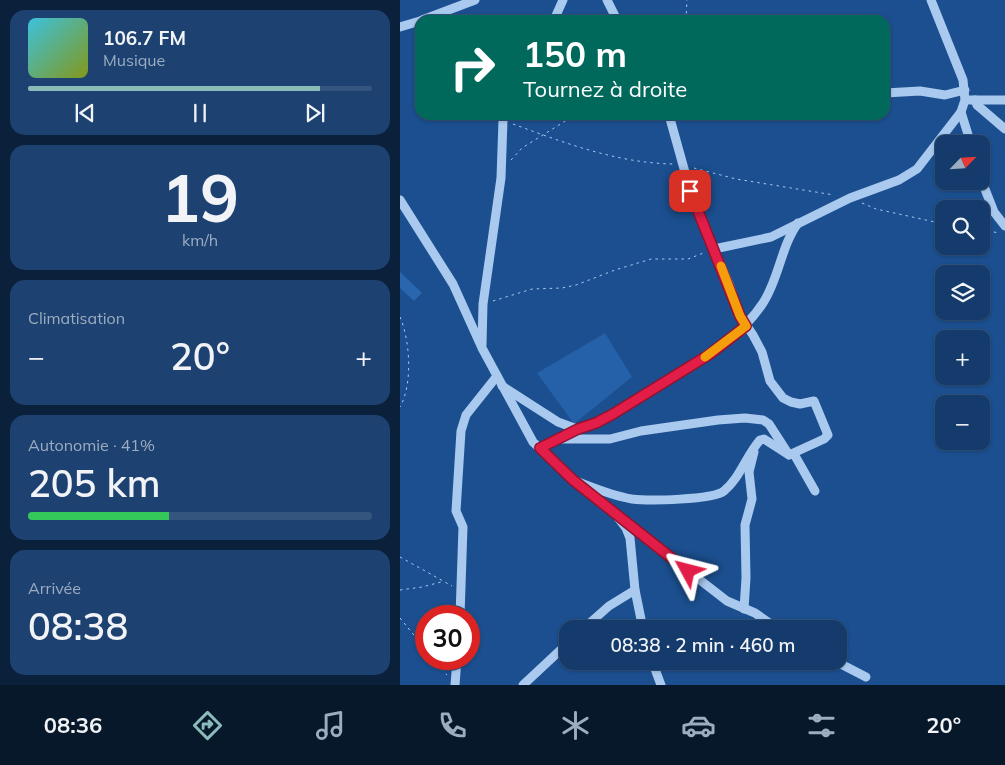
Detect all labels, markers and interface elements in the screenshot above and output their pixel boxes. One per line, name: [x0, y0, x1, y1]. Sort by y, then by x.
text: 106.7 FM: [103, 26, 186, 50]
text: 150 m: [523, 32, 627, 76]
icon: right: [440, 35, 505, 100]
text: Musique: [103, 50, 165, 70]
text: Tournez à droite: [523, 75, 687, 103]
icon: previous: [71, 99, 99, 127]
icon: pause: [186, 99, 214, 127]
icon: next: [301, 99, 329, 127]
north arrow: [935, 135, 990, 190]
map controls: [935, 135, 990, 450]
text: 19: [161, 157, 239, 238]
pin: [669, 170, 711, 212]
icon: arrive: [676, 177, 704, 205]
button: search: [935, 200, 990, 255]
text: km/h: [182, 230, 218, 250]
button: layers: [935, 265, 990, 320]
text: Climatisation: [28, 308, 125, 328]
button: +: [935, 330, 990, 385]
text: 20°: [170, 332, 230, 380]
text: −: [28, 339, 45, 374]
text: +: [355, 339, 372, 374]
button: −: [935, 395, 990, 450]
text: Autonomie · 41%: [28, 435, 155, 455]
text: 205 km: [28, 459, 161, 507]
position arrow: [661, 544, 713, 596]
text: Arrivée: [28, 578, 81, 598]
text: 08:38: [28, 602, 128, 650]
speed limit sign: 30: [415, 605, 480, 670]
text: 08:38 · 2 min · 460 m: [610, 633, 796, 657]
icon: directions: [190, 708, 225, 743]
icon: music: [313, 708, 348, 743]
icon: phone: [435, 708, 470, 743]
icon: climate: [558, 708, 593, 743]
icon: car: [681, 708, 716, 743]
icon: filters: [804, 708, 839, 743]
text: 08:36: [44, 711, 102, 739]
text: 20°: [926, 711, 961, 739]

